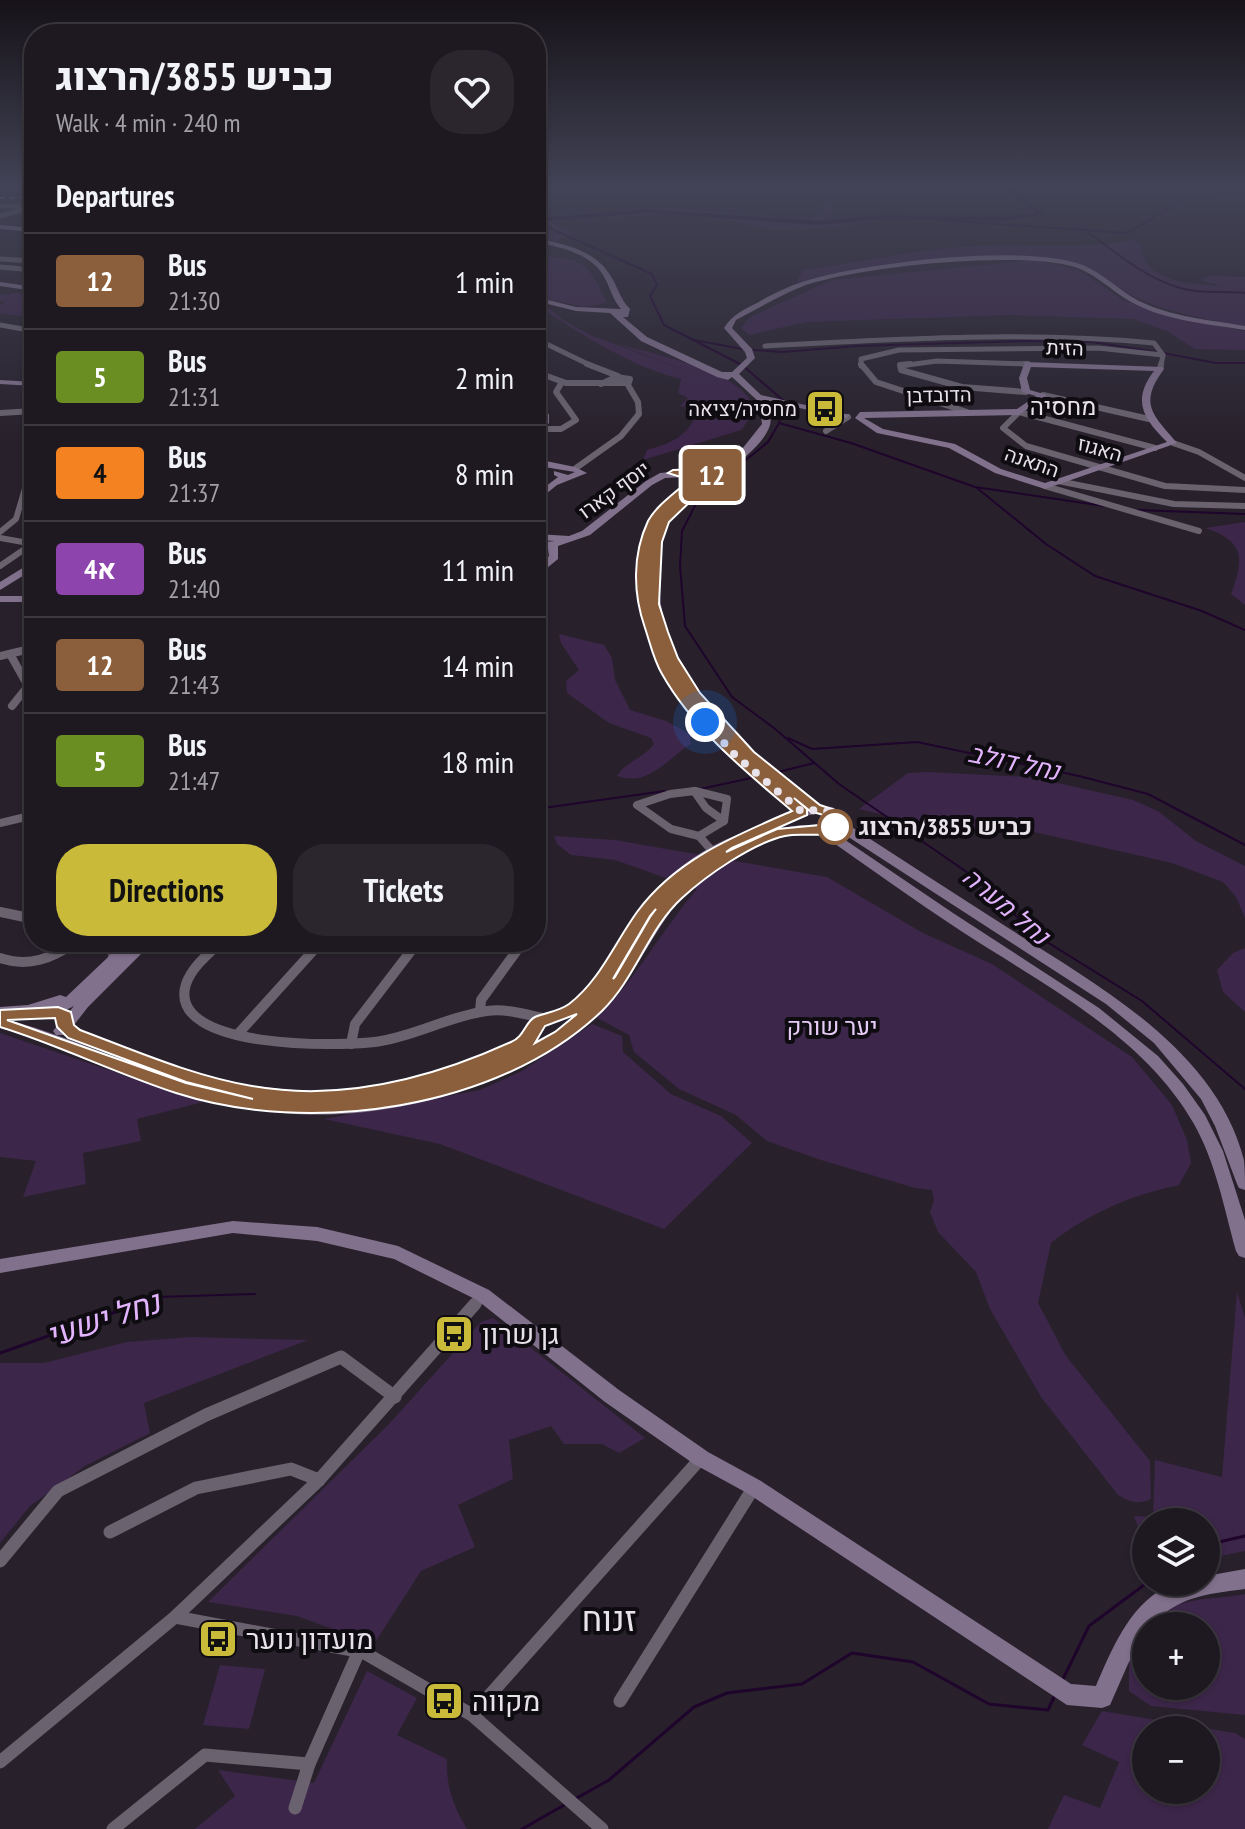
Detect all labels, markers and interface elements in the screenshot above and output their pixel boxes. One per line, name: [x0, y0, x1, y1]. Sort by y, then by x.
button: heart: [430, 50, 514, 134]
text: כביש 3855/הרצוג: [56, 51, 334, 100]
text: Walk · 4 min · 240 m: [56, 106, 240, 139]
text: Departures: [56, 176, 174, 215]
text: Bus: [168, 245, 207, 284]
text: 12: [87, 262, 113, 299]
text: 1 min: [455, 262, 514, 301]
text: 21:30: [168, 284, 220, 317]
street label: הזית: [1046, 334, 1084, 362]
text: Bus: [168, 341, 207, 380]
text: 5: [93, 358, 107, 395]
text: 2 min: [455, 358, 514, 397]
text: 21:31: [168, 380, 220, 413]
street label: הדובדבן: [906, 381, 972, 409]
bus stop icon: מחסיה/יציאה: [804, 388, 846, 430]
district label: מחסיה: [1030, 391, 1096, 422]
place label: מחסיה/יציאה: [688, 396, 797, 422]
street label: האגוז: [1075, 430, 1125, 468]
text: Bus: [168, 437, 207, 476]
street label: התאנה: [1001, 441, 1063, 483]
line badge: 12: [676, 449, 748, 501]
text: 4: [93, 454, 107, 491]
text: 8 min: [455, 454, 514, 493]
street label: יוסף קארו: [573, 455, 655, 525]
text: 12: [699, 456, 725, 493]
text: 21:37: [168, 476, 220, 509]
text: Bus: [168, 533, 207, 572]
text: 4א: [84, 550, 116, 587]
text: 11 min: [441, 550, 514, 589]
text: 21:40: [168, 572, 220, 605]
text: Bus: [168, 629, 207, 668]
text: 12: [87, 646, 113, 683]
text: 14 min: [441, 646, 514, 685]
text: 21:43: [168, 668, 220, 701]
your location: [685, 702, 725, 742]
text: Bus: [168, 725, 207, 764]
water label: נחל דולב: [966, 736, 1064, 788]
text: 5: [93, 742, 107, 779]
text: 18 min: [441, 742, 514, 781]
text: 21:47: [168, 764, 220, 797]
marker: כביש 3855/הרצוג: [818, 810, 852, 844]
place label: כביש 3855/הרצוג: [859, 811, 1032, 842]
button: Directions: [56, 844, 277, 936]
button: Tickets: [293, 844, 514, 936]
water label: נחל מערה: [956, 860, 1058, 953]
park label: יער שורק: [787, 1011, 877, 1042]
water label: נחל ישעי: [40, 1279, 167, 1356]
bus stop icon: גן שרון: [433, 1313, 475, 1355]
place label: גן שרון: [482, 1315, 559, 1352]
map controls: [1132, 1508, 1220, 1804]
button: layers: [1132, 1508, 1220, 1596]
district label: זנוח: [581, 1596, 637, 1640]
button: +: [1132, 1612, 1220, 1700]
bus stop icon: מועדון נוער: [197, 1618, 239, 1660]
place label: מועדון נוער: [246, 1620, 373, 1657]
bus stop icon: מקווה: [423, 1680, 465, 1722]
place label: מקווה: [472, 1682, 540, 1719]
button: −: [1132, 1716, 1220, 1804]

